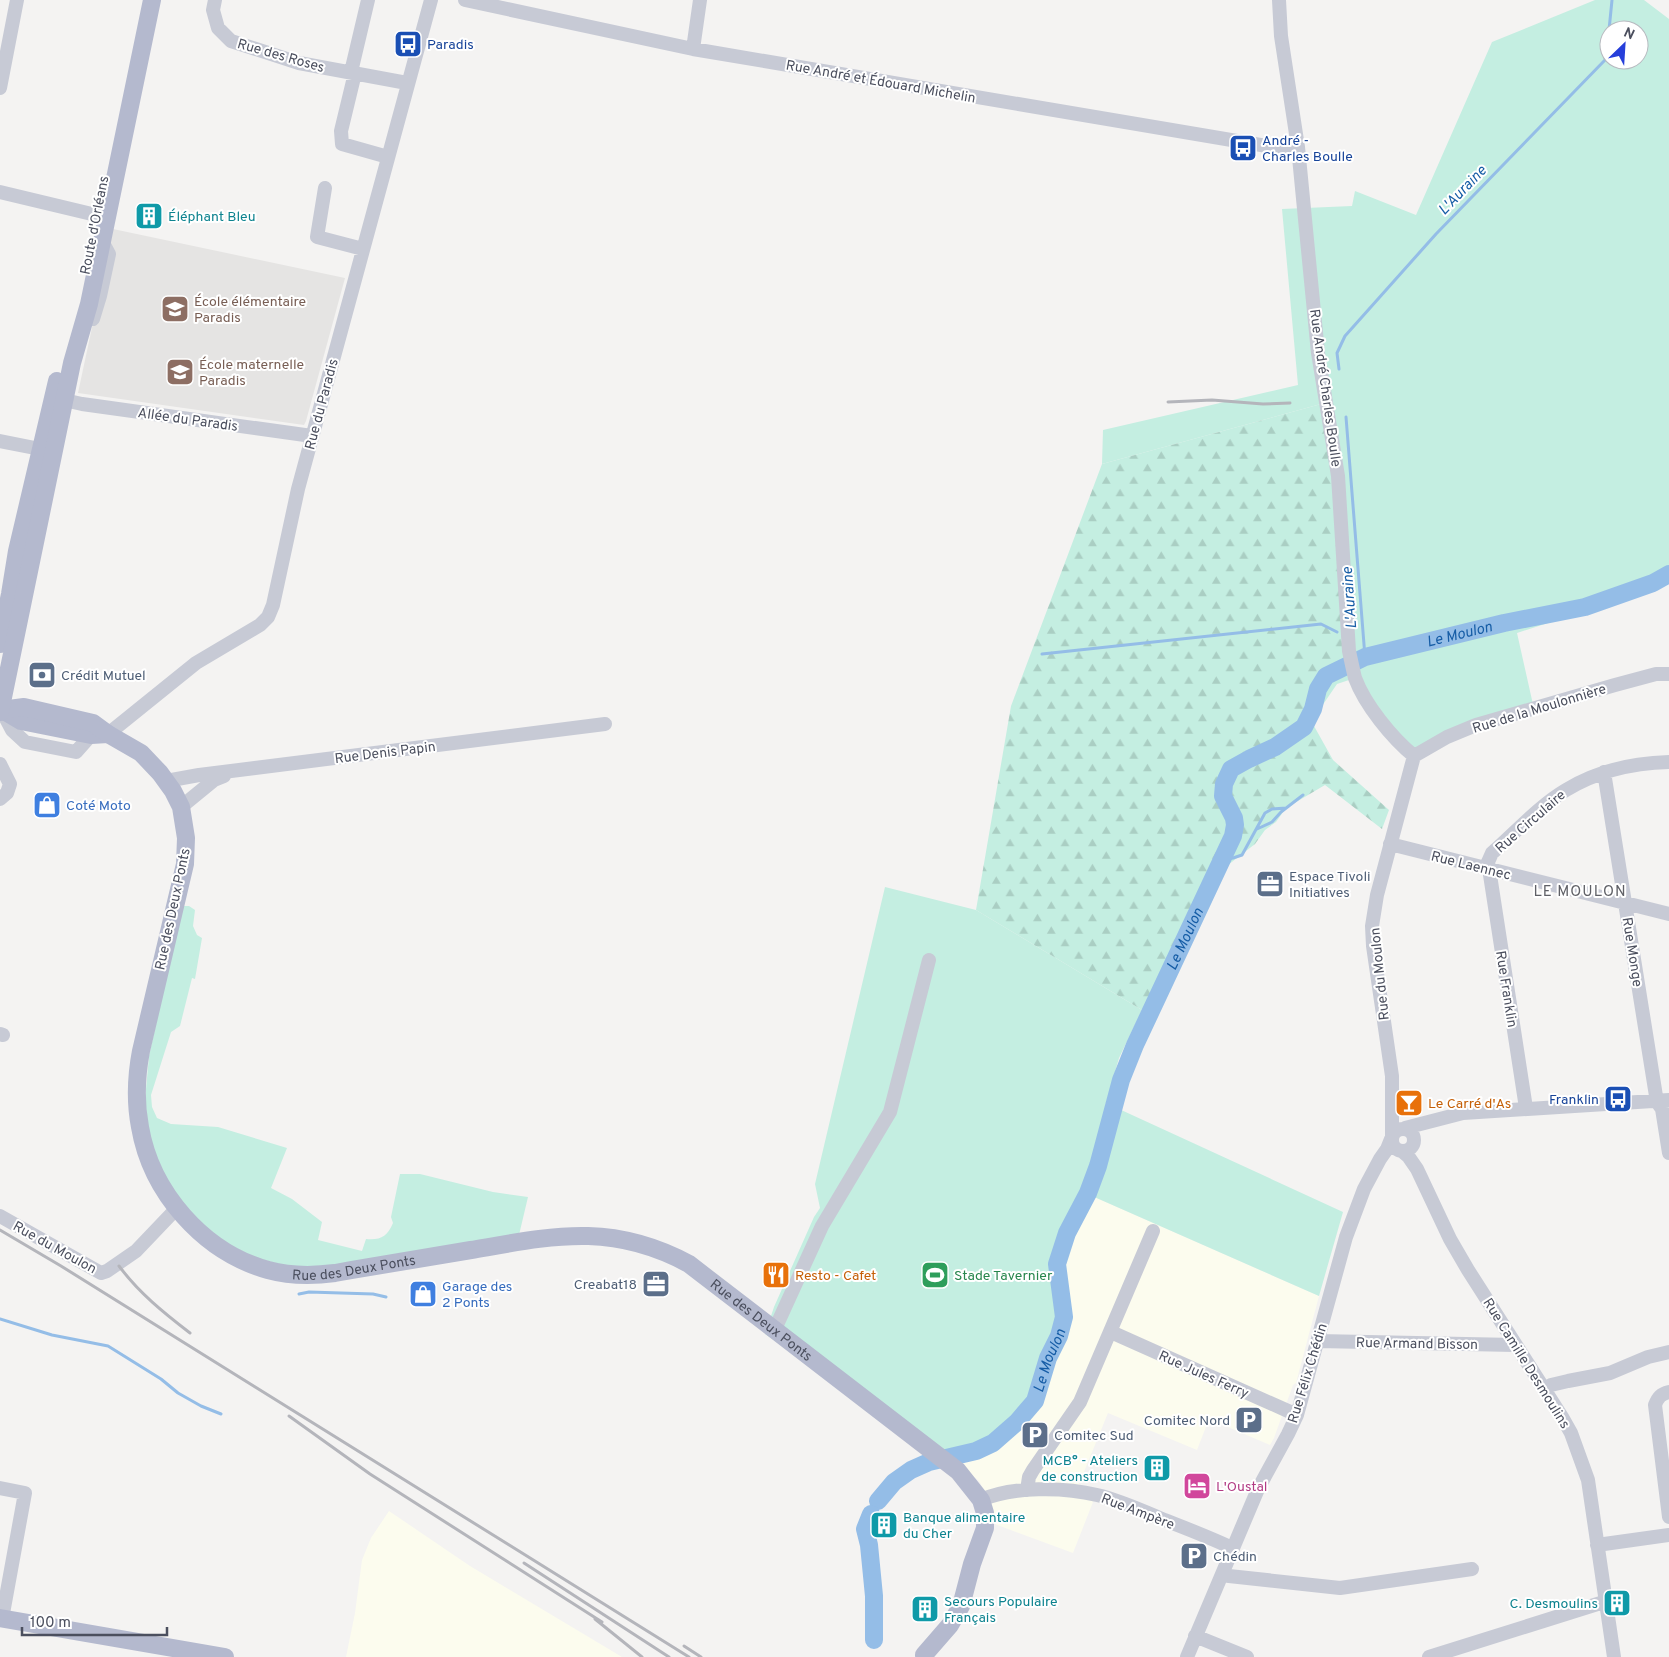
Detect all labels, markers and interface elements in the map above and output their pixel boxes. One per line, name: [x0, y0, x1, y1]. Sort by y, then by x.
north arrow: [1599, 20, 1649, 70]
text: N: [1621, 25, 1637, 44]
bus stop icon: Paradis: [393, 29, 423, 59]
street label: Rue des Roses: [235, 36, 326, 77]
place label: Paradis: [427, 37, 474, 54]
street label: Rue André et Édouard Michelin: [785, 56, 977, 108]
bus stop icon: André - Charles Boulle: [1228, 133, 1258, 163]
place label: André - Charles Boulle: [1262, 133, 1353, 166]
water label: L'Auraine: [1435, 162, 1492, 220]
street label: Route d'Orléans: [78, 174, 113, 276]
building icon: Éléphant Bleu: [134, 201, 164, 231]
place label: Éléphant Bleu: [168, 208, 256, 226]
place label: École élémentaire Paradis: [194, 293, 306, 327]
school or university icon: École élémentaire Paradis: [160, 294, 190, 324]
street label: Rue André Charles Boulle: [1305, 308, 1344, 468]
place label: École maternelle Paradis: [199, 356, 304, 390]
school or university icon: École maternelle Paradis: [165, 357, 195, 387]
street label: Rue du Paradis: [302, 357, 343, 452]
street label: Allée du Paradis: [137, 405, 239, 436]
water label: L'Auraine: [1339, 566, 1362, 629]
water label: Le Moulon: [1425, 618, 1494, 653]
bank icon: Crédit Mutuel: [27, 660, 57, 690]
place label: Crédit Mutuel: [61, 668, 146, 685]
street label: Rue de la Moulonnière: [1471, 681, 1608, 738]
street label: Rue Denis Papin: [334, 739, 437, 768]
street label: Rue Circulaire: [1492, 787, 1570, 857]
shop icon: Coté Moto: [32, 790, 62, 820]
place label: Coté Moto: [66, 798, 131, 815]
street label: Rue des Deux Ponts: [152, 847, 195, 972]
street label: Rue Laennec: [1429, 848, 1512, 885]
office icon: Espace Tivoli Initiatives: [1255, 869, 1285, 899]
place label: Espace Tivoli Initiatives: [1289, 869, 1371, 902]
district label: LE MOULON: [1533, 883, 1627, 902]
water label: Le Moulon: [1163, 905, 1209, 974]
street label: Rue Monge: [1618, 916, 1645, 988]
street label: Rue du Moulon: [1367, 927, 1394, 1021]
street label: Rue Franklin: [1491, 950, 1520, 1029]
bus stop icon: Franklin: [1603, 1084, 1633, 1114]
bar icon: Le Carré d'As: [1394, 1088, 1424, 1118]
place label: Franklin: [1549, 1092, 1599, 1109]
place label: Le Carré d'As: [1428, 1096, 1511, 1113]
street label: Rue du Moulon: [9, 1218, 99, 1278]
street label: Rue des Deux Ponts: [292, 1252, 417, 1285]
restaurant icon: Resto - Cafet: [761, 1260, 791, 1290]
sports icon: Stade Tavernier: [920, 1260, 950, 1290]
place label: Resto - Cafet: [795, 1268, 876, 1285]
place label: Stade Tavernier: [954, 1268, 1053, 1285]
office icon: Creabat18: [641, 1269, 671, 1299]
street label: Rue des Deux Ponts: [706, 1276, 815, 1366]
place label: Creabat18: [574, 1277, 637, 1294]
shop icon: Garage des 2 Ponts: [408, 1279, 438, 1309]
place label: Garage des 2 Ponts: [442, 1279, 512, 1312]
street label: Rue Camille Desmoulins: [1479, 1295, 1573, 1432]
street label: Rue Félix Chédin: [1285, 1321, 1332, 1426]
water label: Le Moulon: [1030, 1327, 1071, 1395]
street label: Rue Armand Bisson: [1356, 1335, 1478, 1354]
street label: Rue Jules Ferry: [1156, 1348, 1251, 1403]
parking icon: Comitec Nord: [1234, 1405, 1264, 1435]
place label: Comitec Nord: [1144, 1413, 1230, 1430]
parking icon: Comitec Sud: [1020, 1420, 1050, 1450]
place label: Comitec Sud: [1054, 1428, 1134, 1445]
place label: MCB° - Ateliers de construction: [1041, 1453, 1138, 1486]
building icon: MCB° - Ateliers de construction: [1142, 1453, 1172, 1483]
hotel icon: L'Oustal: [1182, 1471, 1212, 1501]
place label: L'Oustal: [1216, 1479, 1268, 1496]
street label: Rue Ampère: [1098, 1491, 1176, 1534]
building icon: Banque alimentaire du Cher: [869, 1510, 899, 1540]
place label: Banque alimentaire du Cher: [903, 1510, 1025, 1543]
parking icon: Chédin: [1179, 1541, 1209, 1571]
place label: Chédin: [1213, 1549, 1257, 1566]
building icon: C. Desmoulins: [1602, 1588, 1632, 1618]
building icon: Secours Populaire Français: [910, 1594, 940, 1624]
place label: Secours Populaire Français: [944, 1594, 1058, 1627]
place label: C. Desmoulins: [1510, 1596, 1598, 1613]
scale bar: [22, 1604, 168, 1636]
text: 100 m: [30, 1614, 71, 1633]

